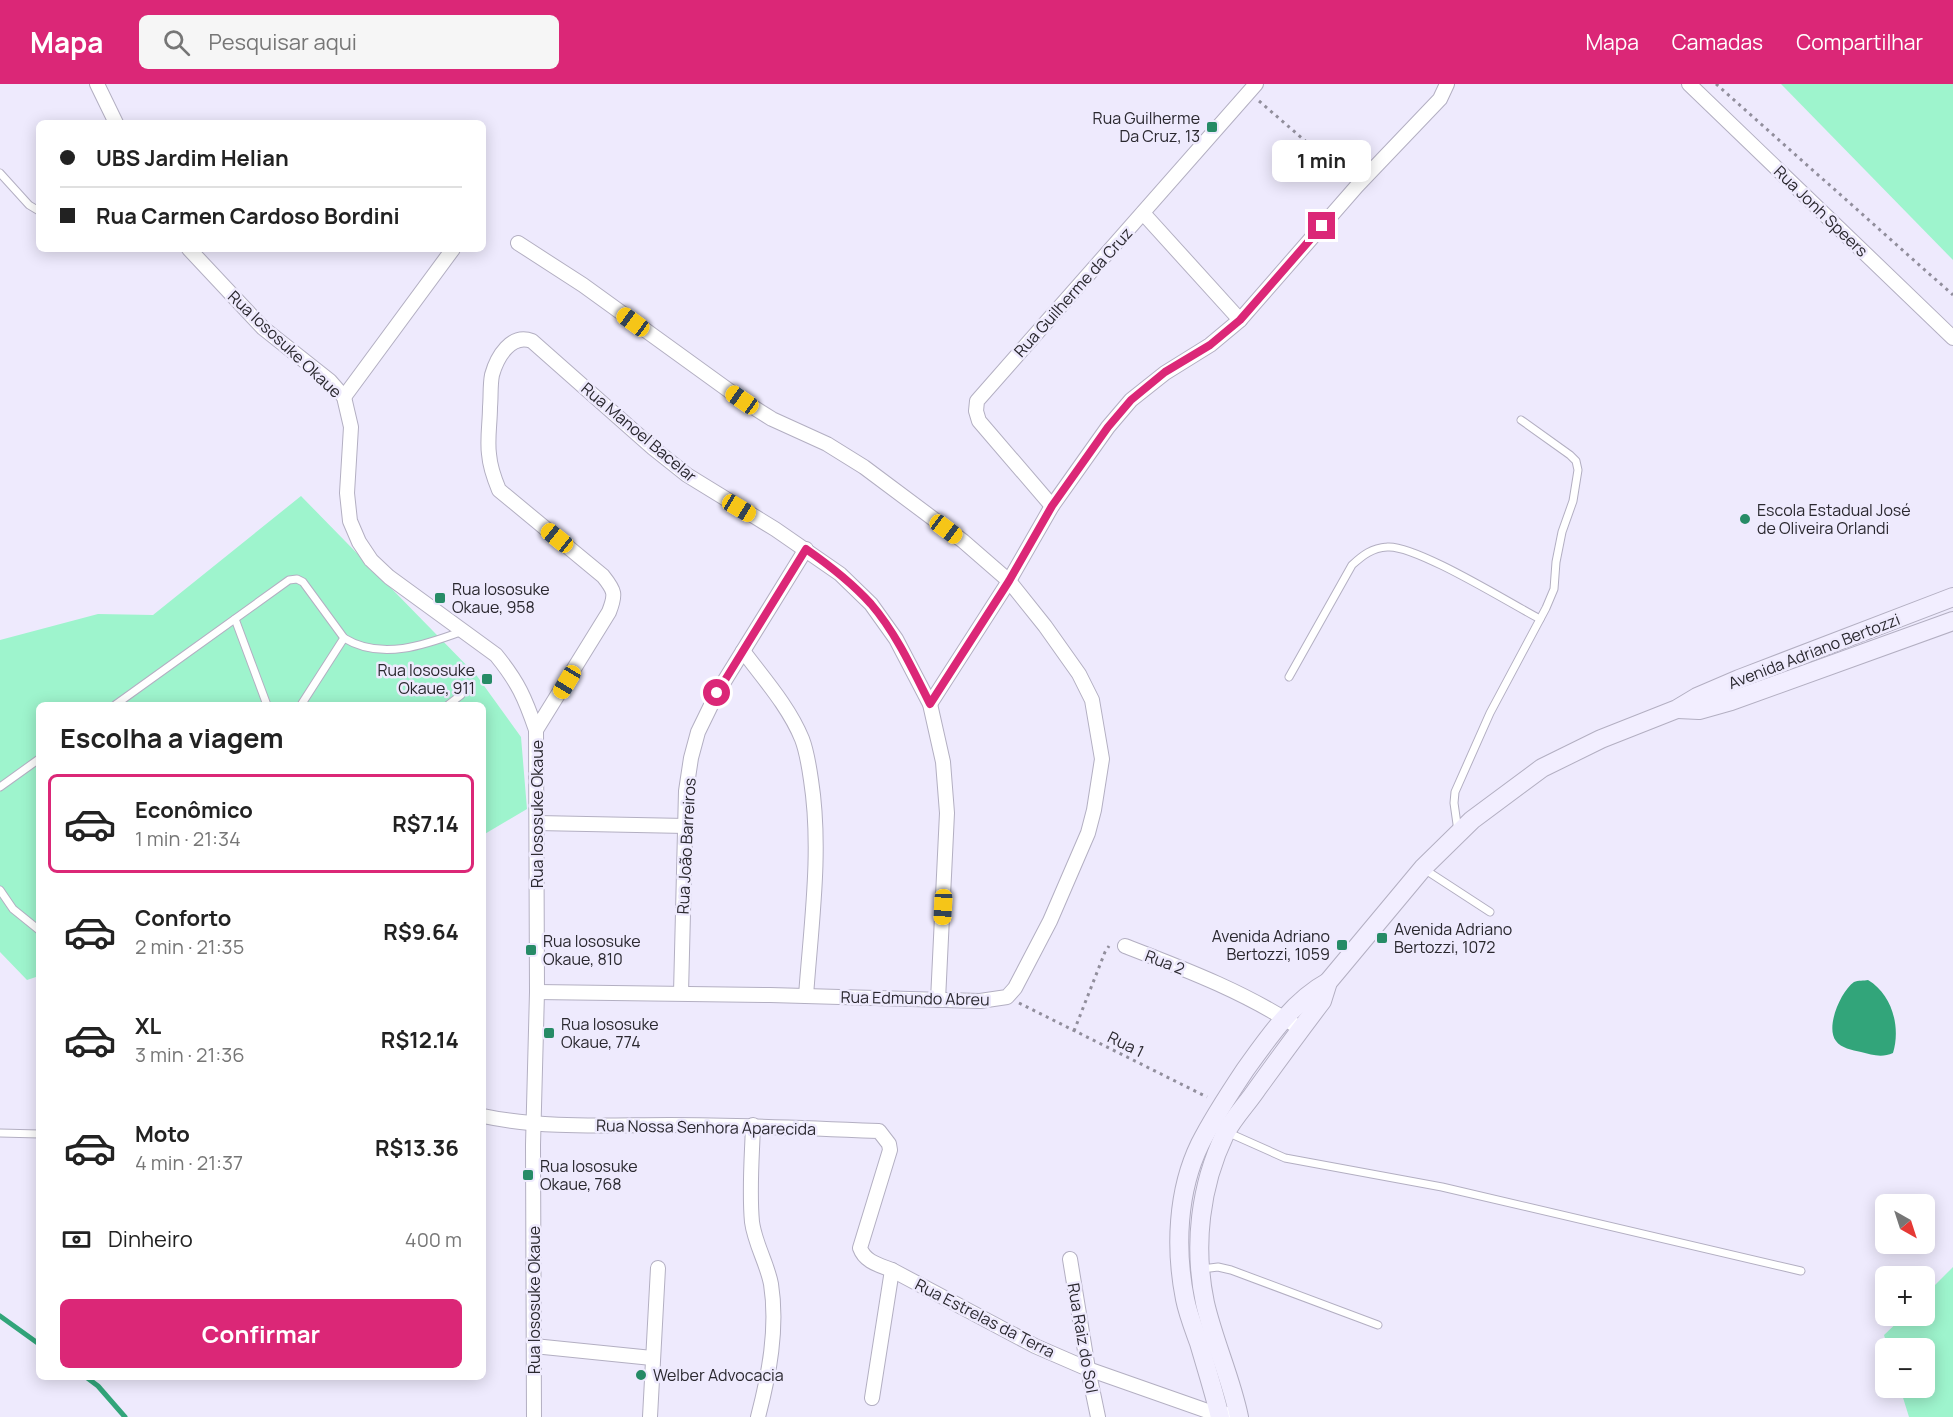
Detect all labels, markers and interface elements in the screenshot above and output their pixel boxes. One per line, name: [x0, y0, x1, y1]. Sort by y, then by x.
search box: [139, 15, 559, 69]
text: Mapa: [30, 23, 103, 61]
icon: search: [160, 26, 193, 59]
text: Pesquisar aqui: [208, 27, 357, 57]
text: Mapa: [1585, 28, 1639, 56]
text: Camadas: [1672, 28, 1763, 56]
text: Compartilhar: [1796, 28, 1923, 56]
place label: Rua Guilherme Da Cruz, 13: [1093, 107, 1200, 147]
marker: Rua Guilherme Da Cruz, 13: [1205, 120, 1219, 134]
callout: 1 min: [1272, 139, 1372, 181]
text: UBS Jardim Helian: [96, 143, 289, 173]
text: 1 min: [1297, 147, 1346, 174]
street label: Rua Jonh Speers: [1769, 160, 1873, 262]
text: Rua Carmen Cardoso Bordini: [96, 201, 400, 231]
route end: [1308, 212, 1335, 239]
street label: Rua Guilherme da Cruz: [1009, 222, 1137, 362]
street label: Rua Iososuke Okaue: [223, 285, 347, 403]
car: [613, 304, 653, 340]
street label: Rua Manoel Bacelar: [577, 377, 702, 487]
car: [722, 382, 762, 418]
car: [719, 491, 759, 525]
place label: Escola Estadual José de Oliveira Orlandi: [1757, 499, 1911, 539]
car: [926, 511, 966, 547]
marker: Escola Estadual José de Oliveira Orlandi: [1738, 512, 1752, 526]
car: [537, 520, 577, 556]
place label: Rua Iososuke Okaue, 958: [452, 578, 550, 618]
marker: Rua Iososuke Okaue, 958: [433, 591, 447, 605]
street label: Avenida Adriano Bertozzi: [1725, 608, 1903, 694]
place label: Rua Iososuke Okaue, 911: [377, 659, 475, 699]
car: [550, 662, 584, 702]
marker: Rua Iososuke Okaue, 911: [480, 672, 494, 686]
route start: [703, 679, 730, 706]
text: Escolha a viagem: [60, 719, 283, 756]
street label: Rua Iososuke Okaue: [526, 740, 548, 888]
street label: Rua João Barreiros: [671, 777, 701, 915]
text: Econômico: [135, 795, 253, 825]
icon: car: [63, 797, 117, 851]
text: R$7.14: [392, 809, 459, 839]
text: 1 min · 21:34: [135, 825, 241, 852]
car: [933, 889, 953, 925]
text: Conforto: [135, 903, 231, 933]
icon: car: [63, 905, 117, 959]
text: R$9.64: [383, 917, 459, 947]
place label: Avenida Adriano Bertozzi, 1072: [1394, 918, 1512, 958]
place label: Avenida Adriano Bertozzi, 1059: [1212, 925, 1330, 965]
place label: Rua Iososuke Okaue, 810: [543, 930, 641, 970]
marker: Avenida Adriano Bertozzi, 1072: [1375, 931, 1389, 945]
text: 2 min · 21:35: [135, 933, 244, 960]
marker: Avenida Adriano Bertozzi, 1059: [1335, 938, 1349, 952]
marker: Rua Iososuke Okaue, 810: [524, 943, 538, 957]
street label: Rua 2: [1142, 944, 1188, 980]
street label: Rua Edmundo Abreu: [840, 986, 990, 1010]
text: XL: [135, 1011, 161, 1041]
icon: car: [63, 1013, 117, 1067]
place label: Rua Iososuke Okaue, 774: [561, 1013, 659, 1053]
text: R$12.14: [381, 1025, 459, 1055]
marker: Rua Iososuke Okaue, 774: [542, 1026, 556, 1040]
street label: Rua 1: [1104, 1026, 1148, 1062]
text: 3 min · 21:36: [135, 1041, 245, 1068]
street label: Rua Nossa Senhora Aparecida: [596, 1114, 816, 1140]
text: Moto: [135, 1119, 190, 1149]
icon: car: [63, 1121, 117, 1175]
text: R$13.36: [375, 1133, 459, 1163]
text: 4 min · 21:37: [135, 1149, 243, 1176]
place label: Rua Iososuke Okaue, 768: [540, 1155, 638, 1195]
marker: Rua Iososuke Okaue, 768: [521, 1168, 535, 1182]
north arrow: [1875, 1194, 1935, 1254]
map controls: [1875, 1194, 1935, 1398]
icon: cash: [60, 1223, 93, 1256]
text: Dinheiro: [108, 1224, 193, 1254]
text: 400 m: [405, 1226, 462, 1253]
street label: Rua Iososuke Okaue: [523, 1226, 545, 1374]
button: +: [1875, 1266, 1935, 1326]
street label: Rua Estrelas da Terra: [911, 1273, 1059, 1363]
street label: Rua Raiz do Sol: [1063, 1281, 1103, 1395]
button: Confirmar: [60, 1299, 462, 1368]
button: −: [1875, 1338, 1935, 1398]
place label: Welber Advocacia: [653, 1364, 784, 1386]
marker: Welber Advocacia: [634, 1368, 648, 1382]

